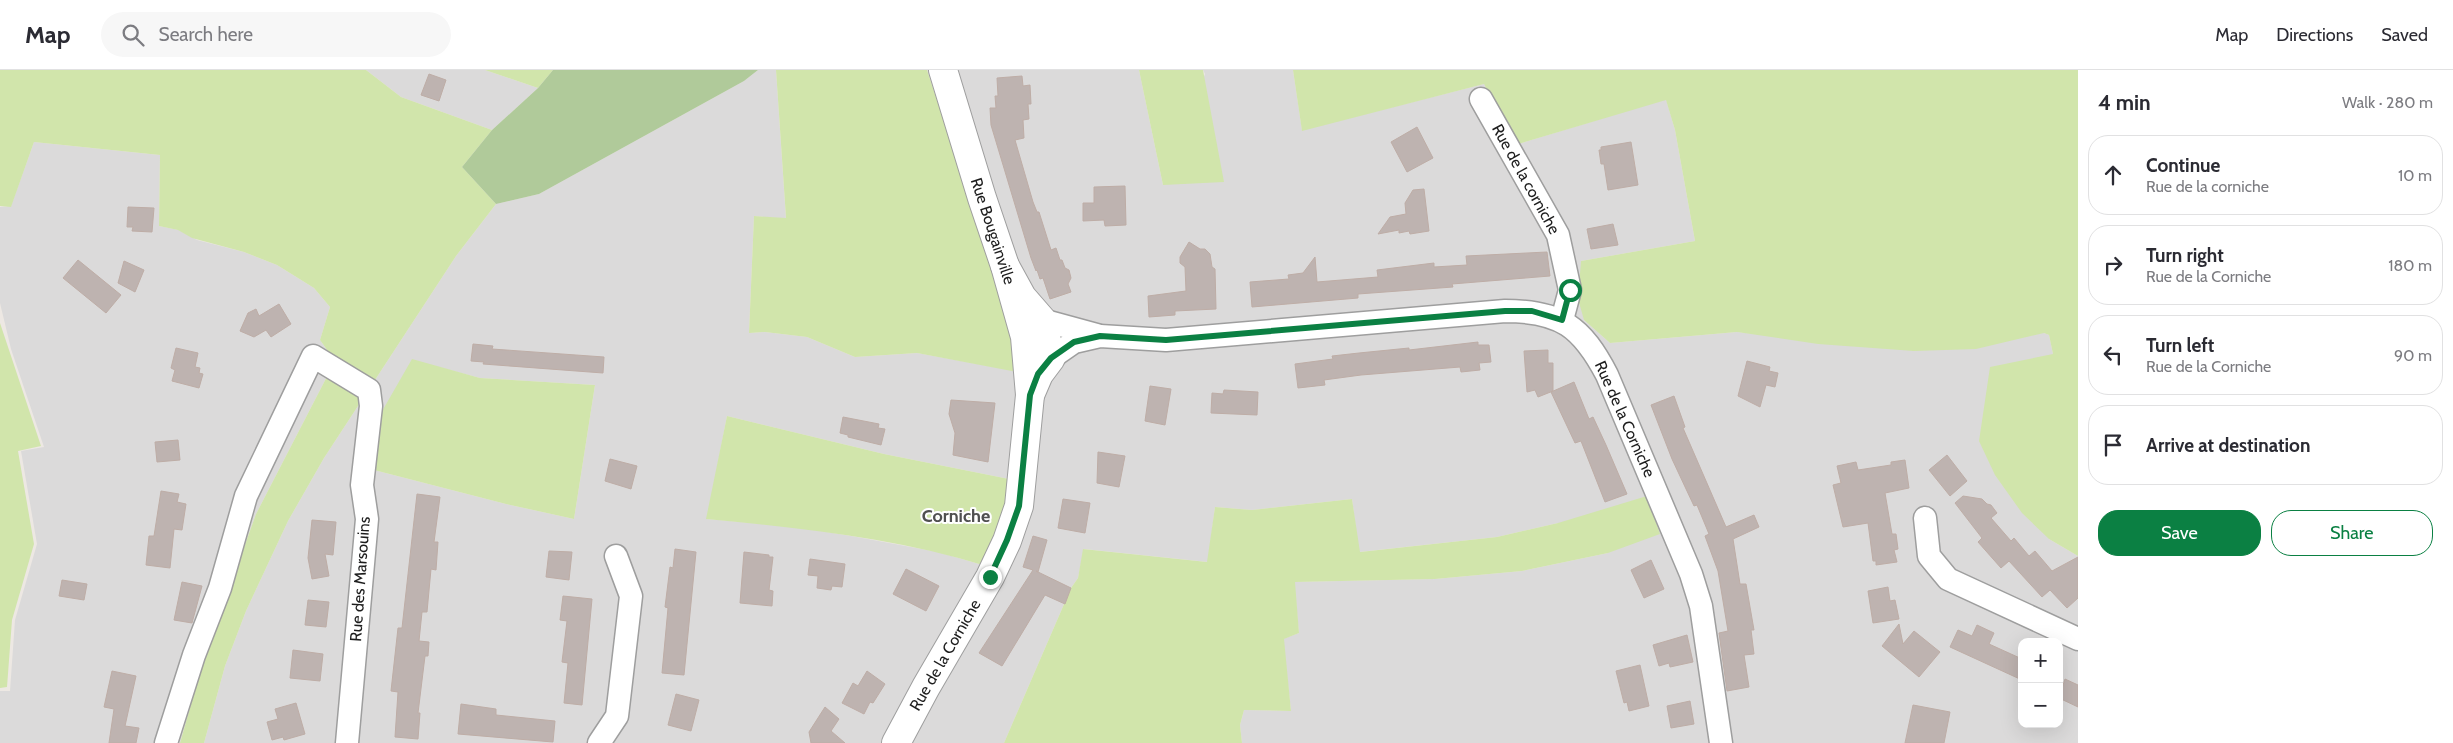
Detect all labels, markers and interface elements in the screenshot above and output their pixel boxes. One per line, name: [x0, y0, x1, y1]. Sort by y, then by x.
search box: [101, 12, 451, 57]
text: Map: [25, 20, 71, 49]
icon: search: [119, 21, 147, 49]
text: Search here: [159, 23, 253, 46]
text: Map: [2215, 24, 2248, 46]
text: Directions: [2276, 24, 2353, 46]
text: Saved: [2381, 24, 2428, 46]
text: 4 min: [2098, 90, 2151, 115]
text: Walk · 280 m: [2342, 93, 2433, 112]
street label: Rue de la corniche: [1488, 121, 1564, 237]
text: Continue: [2146, 154, 2220, 177]
icon: ahead: [2099, 161, 2127, 189]
text: 10 m: [2398, 166, 2432, 185]
street label: Rue Bougainville: [967, 175, 1019, 287]
text: Rue de la corniche: [2146, 177, 2269, 196]
text: Turn right: [2146, 244, 2224, 267]
icon: right: [2099, 251, 2127, 279]
text: 180 m: [2388, 256, 2432, 275]
text: Rue de la Corniche: [2146, 267, 2271, 286]
route start: [1559, 279, 1582, 302]
text: Turn left: [2146, 334, 2214, 357]
icon: left: [2099, 341, 2127, 369]
text: 90 m: [2394, 346, 2432, 365]
text: Rue de la Corniche: [2146, 357, 2271, 376]
street label: Rue de la Corniche: [1591, 358, 1659, 480]
icon: arrive: [2099, 431, 2127, 459]
text: Arrive at destination: [2146, 434, 2310, 457]
district label: Corniche: [922, 505, 990, 527]
button: Save: [2098, 510, 2261, 556]
button: Share: [2271, 510, 2433, 556]
street label: Rue des Marsouins: [346, 515, 374, 642]
route end: [979, 566, 1002, 589]
street label: Rue de la Corniche: [905, 596, 985, 714]
map controls: [2018, 638, 2063, 728]
button: +: [2018, 638, 2063, 683]
button: −: [2018, 683, 2063, 728]

